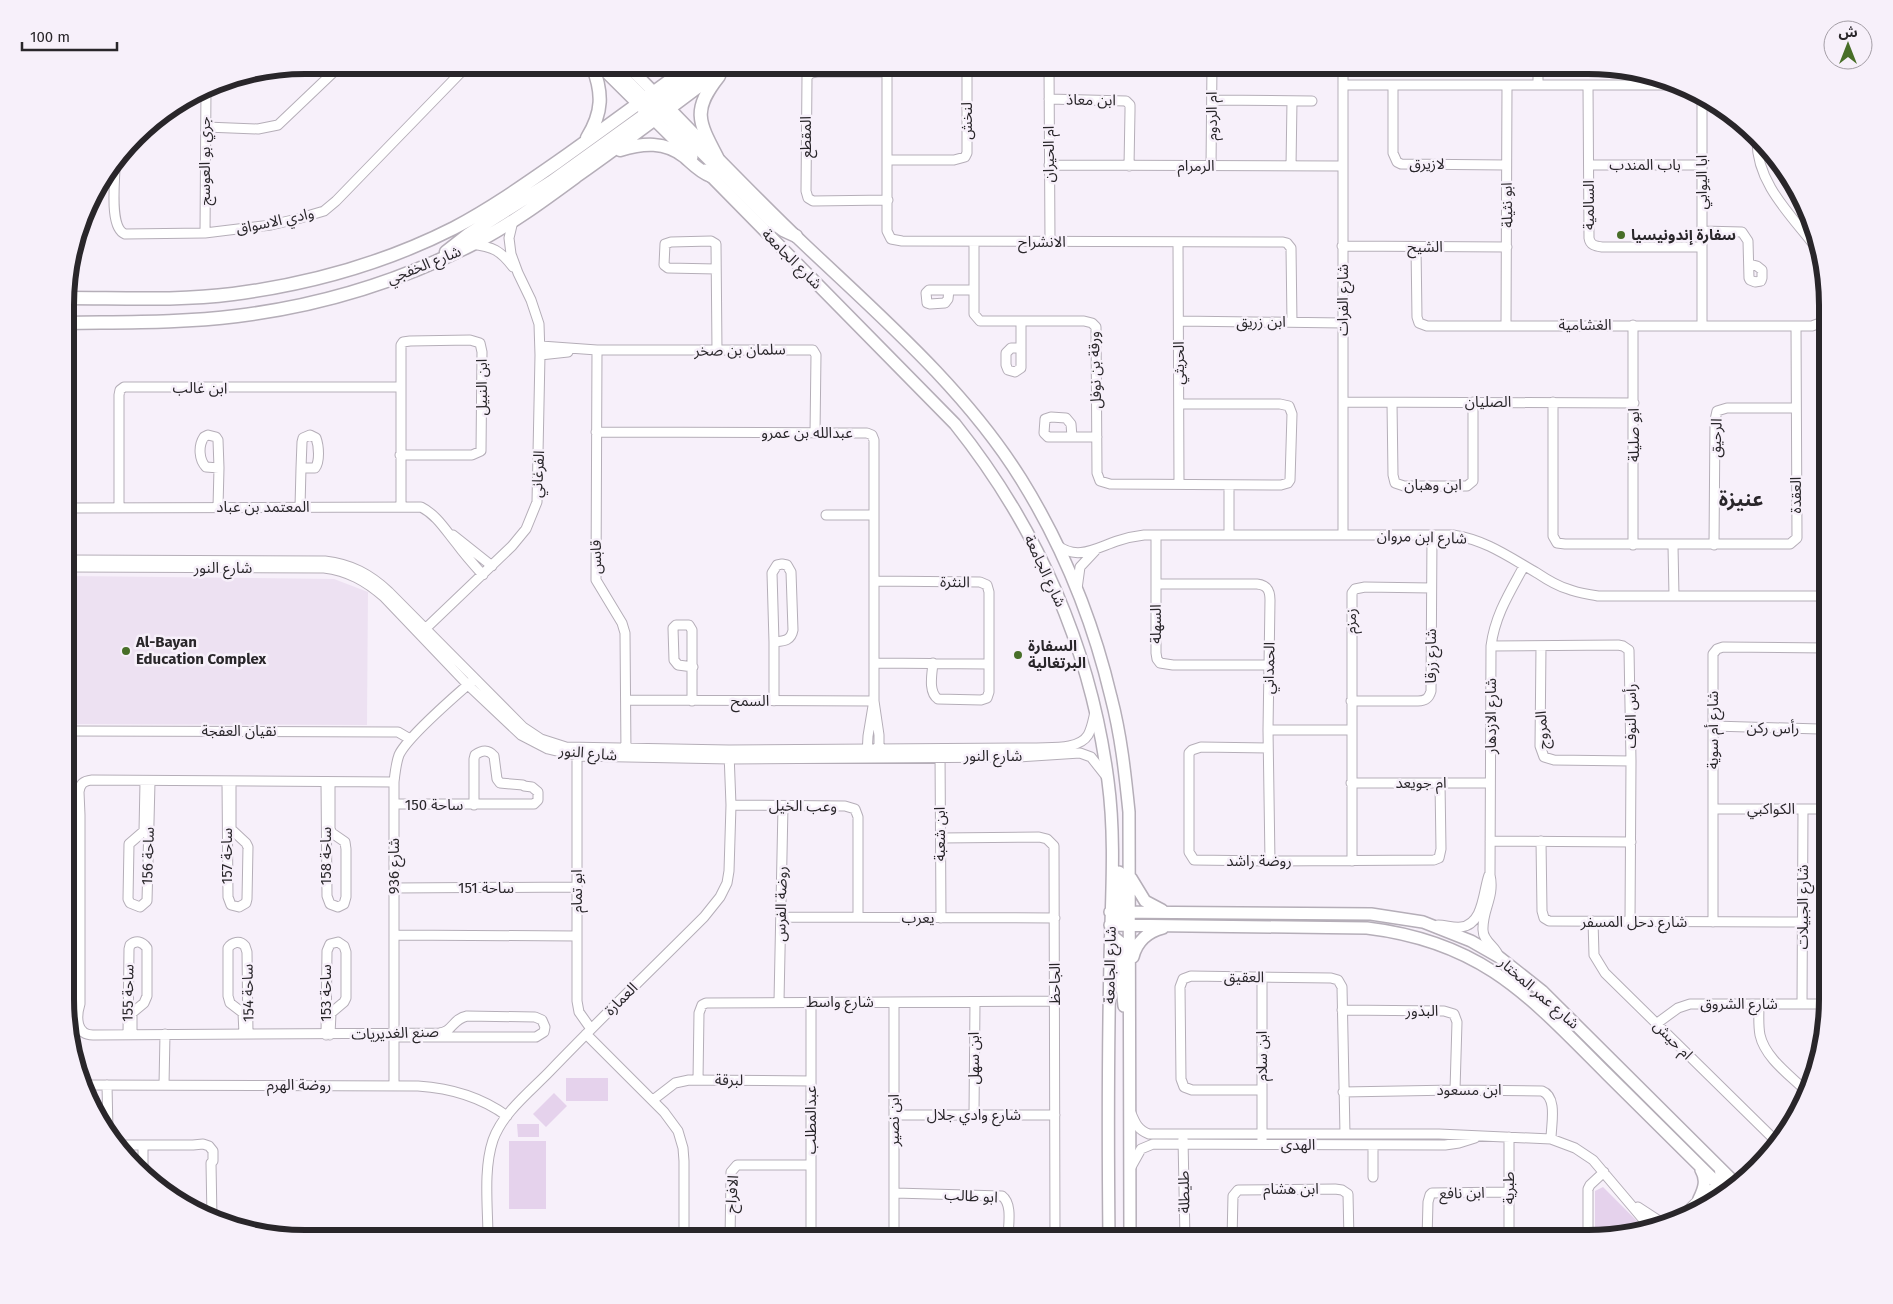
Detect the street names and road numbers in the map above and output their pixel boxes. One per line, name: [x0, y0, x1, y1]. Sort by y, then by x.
street label: ابن معاذ: [1066, 91, 1116, 109]
street label: ام الردوم: [1203, 92, 1223, 140]
street label: لنخش: [958, 102, 976, 140]
street label: جري بو العوسج: [196, 116, 217, 206]
street label: المقطع: [797, 116, 818, 158]
street label: ام الحيران: [1040, 126, 1060, 182]
street label: لازيرق: [1409, 155, 1445, 173]
street label: ابا اليوابي: [1693, 155, 1713, 209]
street label: باب المندب: [1609, 156, 1681, 174]
street label: الرمرام: [1177, 157, 1215, 177]
street label: السالمية: [1580, 180, 1598, 230]
street label: ابو نثيلة: [1498, 182, 1516, 228]
street label: وادي الاسواق: [234, 204, 316, 240]
street label: شارع الجامعة: [756, 225, 826, 295]
street label: الانشراح: [1018, 233, 1066, 254]
street label: الشيح: [1407, 238, 1443, 259]
street label: شارع الخفجي: [384, 242, 465, 291]
street label: شارع الفرات: [1334, 264, 1355, 336]
street label: ابن زريق: [1236, 313, 1286, 332]
street label: الغشامية: [1558, 316, 1612, 334]
street label: ورقة بن نوفل: [1085, 331, 1105, 409]
street label: سلمان بن صخر: [693, 340, 786, 360]
street label: الحريثي: [1170, 341, 1190, 385]
street label: ابن النبيل: [473, 359, 491, 415]
street label: ابن غالب: [172, 379, 228, 397]
street label: الصليان: [1465, 393, 1511, 411]
street label: ابو صليلة: [1625, 408, 1643, 462]
street label: الرحيق: [1706, 418, 1727, 458]
street label: عبدالله بن عمرو: [761, 424, 853, 442]
street label: الفرغاني: [528, 450, 551, 498]
street label: ابن وهبان: [1404, 476, 1462, 494]
street label: العقدة: [1787, 477, 1805, 513]
street label: المعتمد بن عباد: [216, 498, 310, 516]
street label: شارع ابن مروان: [1377, 526, 1468, 551]
street label: شارع الجامعة: [1018, 532, 1070, 611]
street label: قابس: [587, 539, 605, 574]
street label: شارع النور: [193, 559, 252, 580]
street label: النثرة: [940, 573, 970, 591]
street label: السهلة: [1147, 604, 1165, 644]
street label: زمزم: [1342, 608, 1362, 634]
street label: شارع زرقا: [1422, 628, 1443, 683]
street label: الحمداني: [1260, 642, 1281, 694]
street label: شارع الازدهار: [1482, 678, 1503, 755]
street label: رأس النوف: [1622, 683, 1640, 749]
street label: شارع أم سوية: [1704, 690, 1725, 769]
street label: السمح: [731, 692, 769, 713]
street label: المروج: [1532, 710, 1555, 750]
street label: رأس ركن: [1746, 719, 1800, 737]
street label: نقيان العفجة: [201, 722, 277, 740]
street label: شارع النور: [557, 741, 618, 768]
street label: شارع النور: [963, 747, 1022, 768]
street label: ام جويعد: [1395, 774, 1447, 794]
street label: ساحة 150: [405, 796, 464, 814]
street label: وعب الخيل: [769, 796, 837, 816]
street label: الكواكبي: [1747, 800, 1795, 820]
street label: ابن شعبة: [931, 807, 949, 861]
street label: ساحة 156: [138, 826, 158, 885]
street label: ساحة 157: [218, 827, 236, 884]
street label: ساحة 158: [317, 827, 335, 885]
street label: شارع 936: [385, 838, 406, 894]
street label: روضة راشد: [1226, 852, 1292, 870]
street label: شارع الجبيلات: [1794, 864, 1815, 949]
street label: روضة الفرس: [771, 866, 791, 942]
street label: ابو تمام: [568, 869, 588, 913]
street label: ساحة 151: [458, 879, 514, 897]
street label: يعرب: [901, 909, 935, 927]
street label: شارع دحل المسفر: [1580, 913, 1687, 934]
street label: شارع الجامعة: [1100, 926, 1123, 1004]
street label: شارع عمر المختار: [1492, 953, 1583, 1035]
street label: ساحة 154: [238, 963, 258, 1022]
street label: الجاحظ: [1046, 963, 1064, 1005]
street label: ساحة 155: [118, 964, 138, 1022]
street label: ساحة 153: [317, 964, 335, 1022]
street label: العقيق: [1224, 968, 1264, 987]
street label: العمارة: [601, 979, 641, 1019]
street label: شارع واسط: [806, 993, 874, 1014]
street label: شارع الشروق: [1700, 995, 1778, 1016]
street label: البذور: [1405, 1002, 1438, 1020]
street label: ام حيش: [1648, 1017, 1696, 1065]
street label: صنع الغديريات: [351, 1022, 439, 1047]
street label: ابن سلام: [1253, 1031, 1273, 1081]
street label: ابن سهل: [965, 1032, 983, 1084]
street label: لبرقة: [715, 1071, 744, 1089]
street label: روضة الهرم: [267, 1076, 331, 1096]
street label: ابن مسعود: [1436, 1081, 1502, 1099]
street label: عبدالمطلب: [802, 1085, 820, 1154]
street label: ابن نصير: [885, 1094, 903, 1147]
street label: شارع وادي جلال: [927, 1106, 1021, 1127]
street label: الهدى: [1281, 1136, 1315, 1154]
street label: طليطلة: [1175, 1170, 1193, 1214]
street label: طبرية: [1500, 1172, 1518, 1204]
street label: الافراح: [722, 1175, 745, 1214]
street label: ابن هشام: [1263, 1180, 1319, 1200]
street label: ابن نافع: [1439, 1184, 1485, 1205]
street label: ابو طالب: [944, 1186, 998, 1206]

